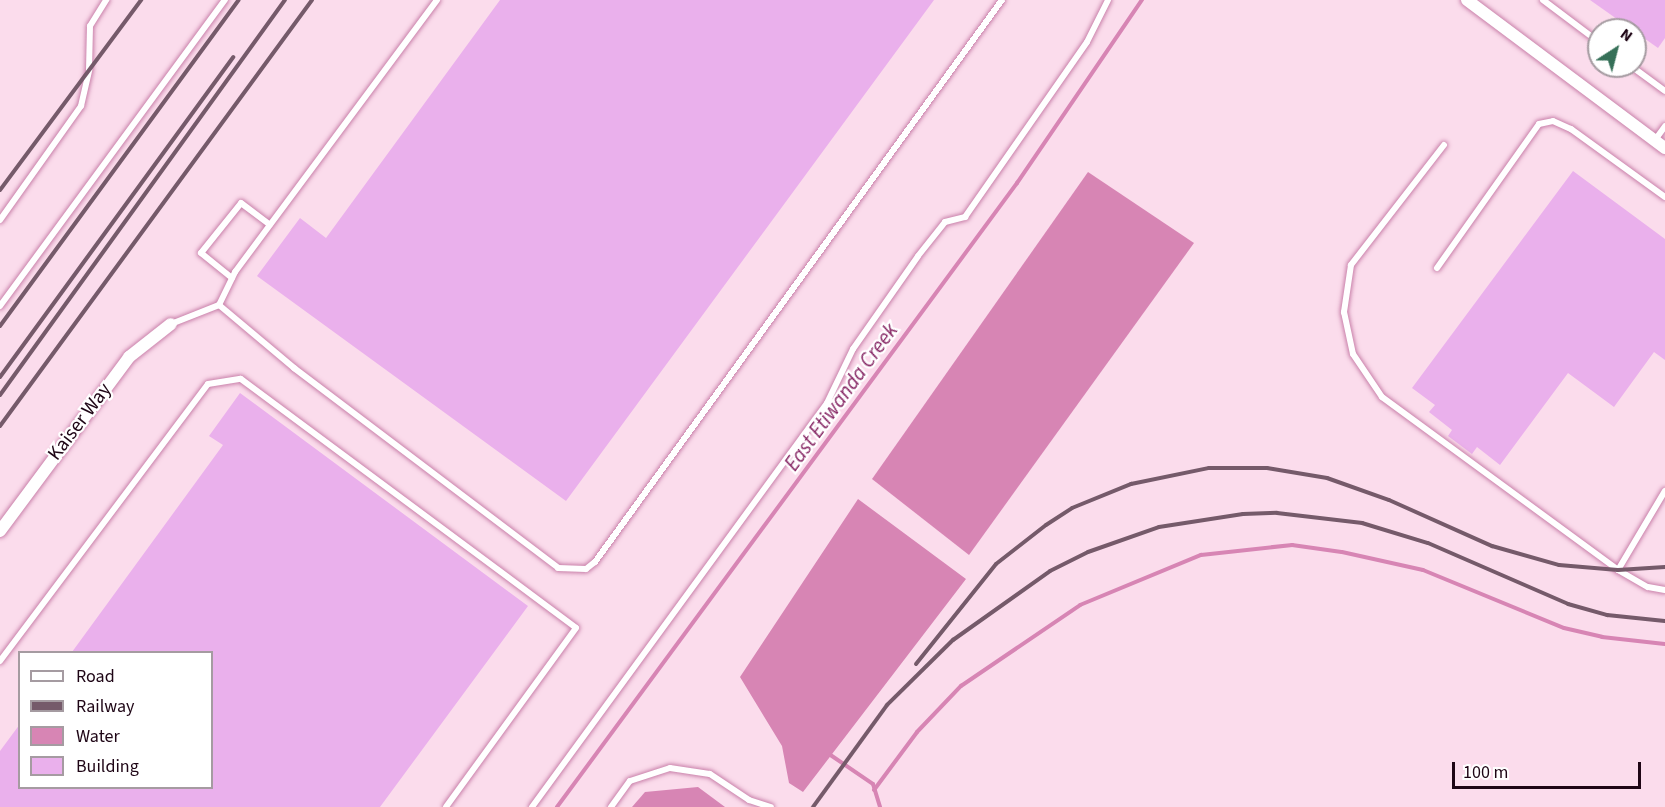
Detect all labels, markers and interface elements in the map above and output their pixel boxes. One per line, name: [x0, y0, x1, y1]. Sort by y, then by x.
north arrow: [1587, 18, 1647, 78]
text: N: [1616, 23, 1637, 47]
water label: East Etiwanda Creek: [779, 318, 903, 476]
street label: Kaiser Way: [43, 379, 117, 465]
legend: [18, 651, 213, 789]
text: Road: [76, 664, 115, 689]
text: Railway: [76, 694, 135, 719]
text: Water: [76, 724, 120, 749]
scale bar: [1455, 750, 1644, 788]
text: Building: [76, 754, 139, 779]
text: 100 m: [1463, 760, 1508, 785]

